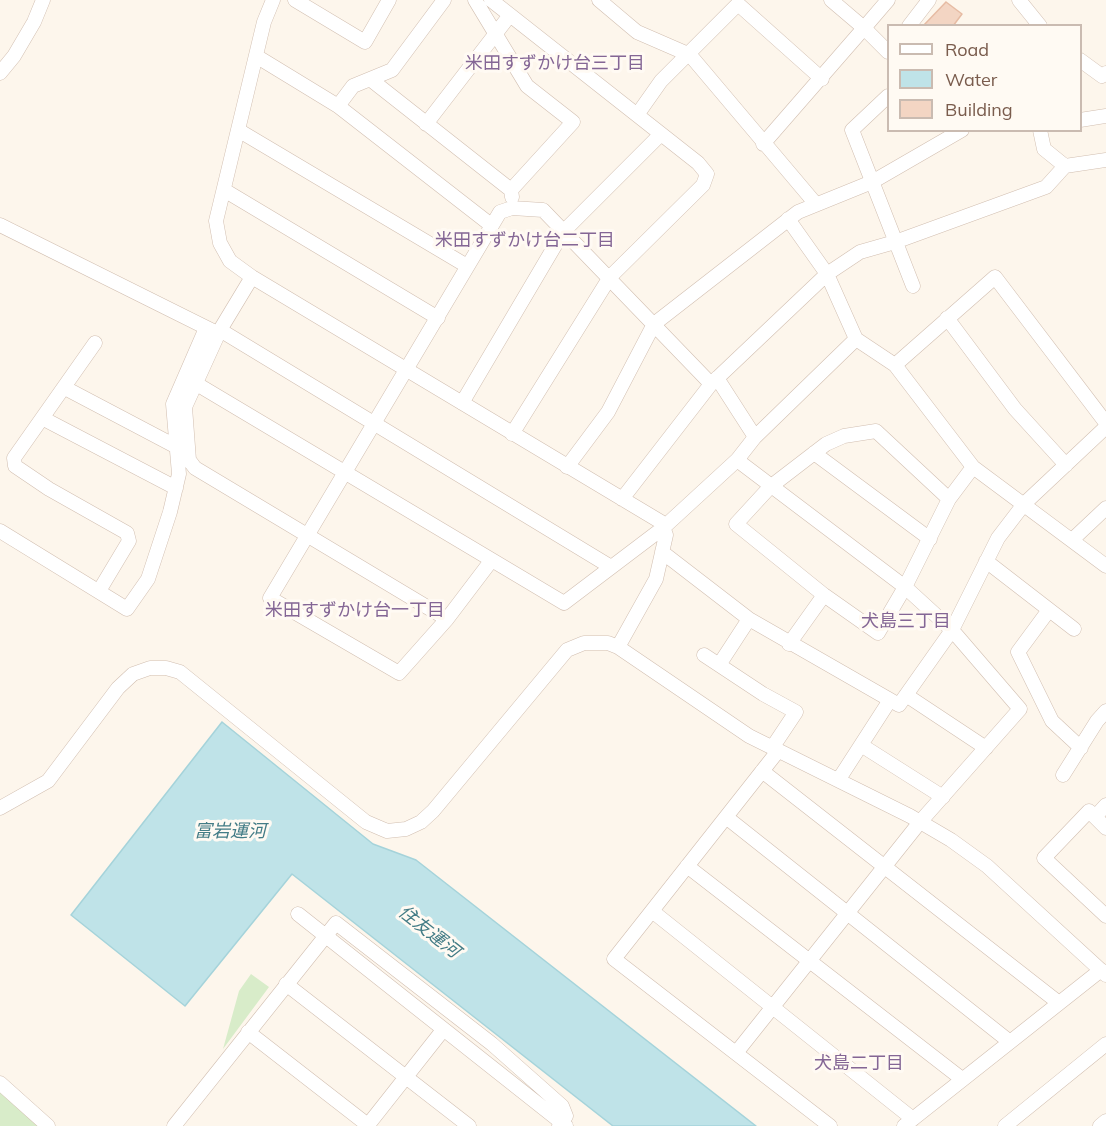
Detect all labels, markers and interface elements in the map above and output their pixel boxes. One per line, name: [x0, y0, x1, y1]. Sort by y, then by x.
legend: [887, 24, 1082, 132]
text: Road: [945, 38, 989, 61]
district label: 米田すずかけ台三丁目: [465, 53, 645, 75]
text: Water: [945, 68, 997, 91]
text: Building: [945, 98, 1013, 121]
district label: 米田すずかけ台二丁目: [435, 230, 615, 252]
district label: 米田すずかけ台一丁目: [265, 600, 445, 622]
district label: 犬島三丁目: [861, 611, 951, 633]
water label: 富岩運河: [194, 821, 266, 843]
water label: 住友運河: [394, 901, 464, 963]
district label: 犬島二丁目: [814, 1053, 904, 1075]

